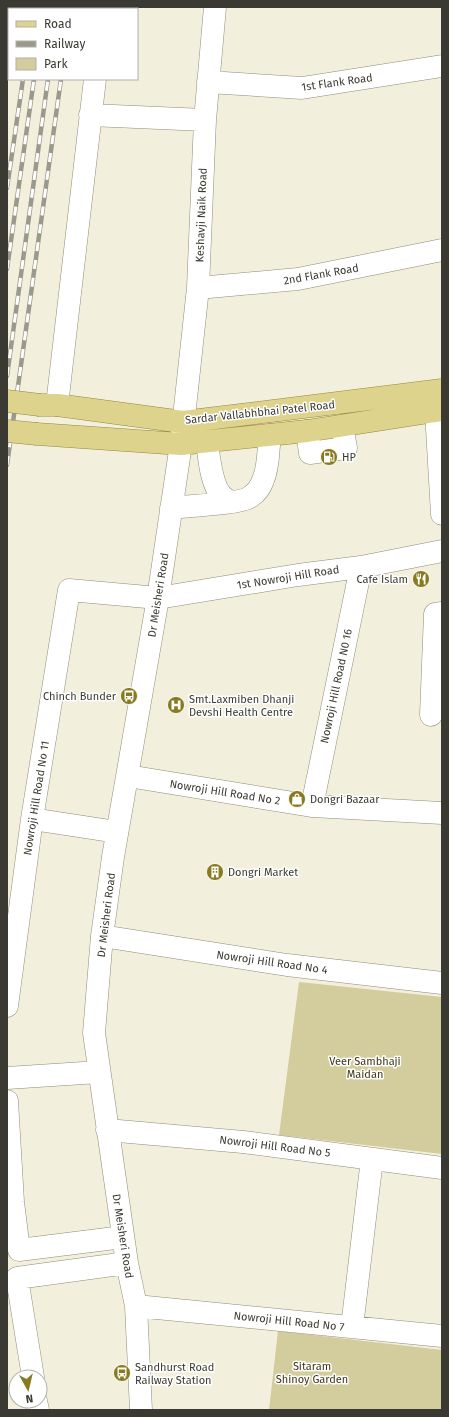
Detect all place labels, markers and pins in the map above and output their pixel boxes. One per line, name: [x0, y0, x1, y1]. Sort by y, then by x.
fuel station icon: HP: [319, 447, 339, 467]
place label: HP: [342, 451, 356, 464]
restaurant icon: Cafe Islam: [411, 569, 431, 589]
place label: Cafe Islam: [357, 573, 408, 586]
bus stop icon: Chinch Bunder: [119, 686, 139, 706]
place label: Chinch Bunder: [43, 690, 117, 703]
place label: Smt.Laxmiben Dhanji Devshi Health Centre: [189, 693, 294, 719]
hospital icon: Smt.Laxmiben Dhanji Devshi Health Centre: [166, 695, 186, 715]
shop icon: Dongri Bazaar: [287, 789, 307, 809]
place label: Dongri Bazaar: [310, 793, 380, 806]
building icon: Dongri Market: [205, 862, 225, 882]
place label: Dongri Market: [228, 866, 298, 879]
place label: Sandhurst Road Railway Station: [135, 1361, 214, 1387]
bus stop icon: Sandhurst Road Railway Station: [112, 1363, 132, 1383]

